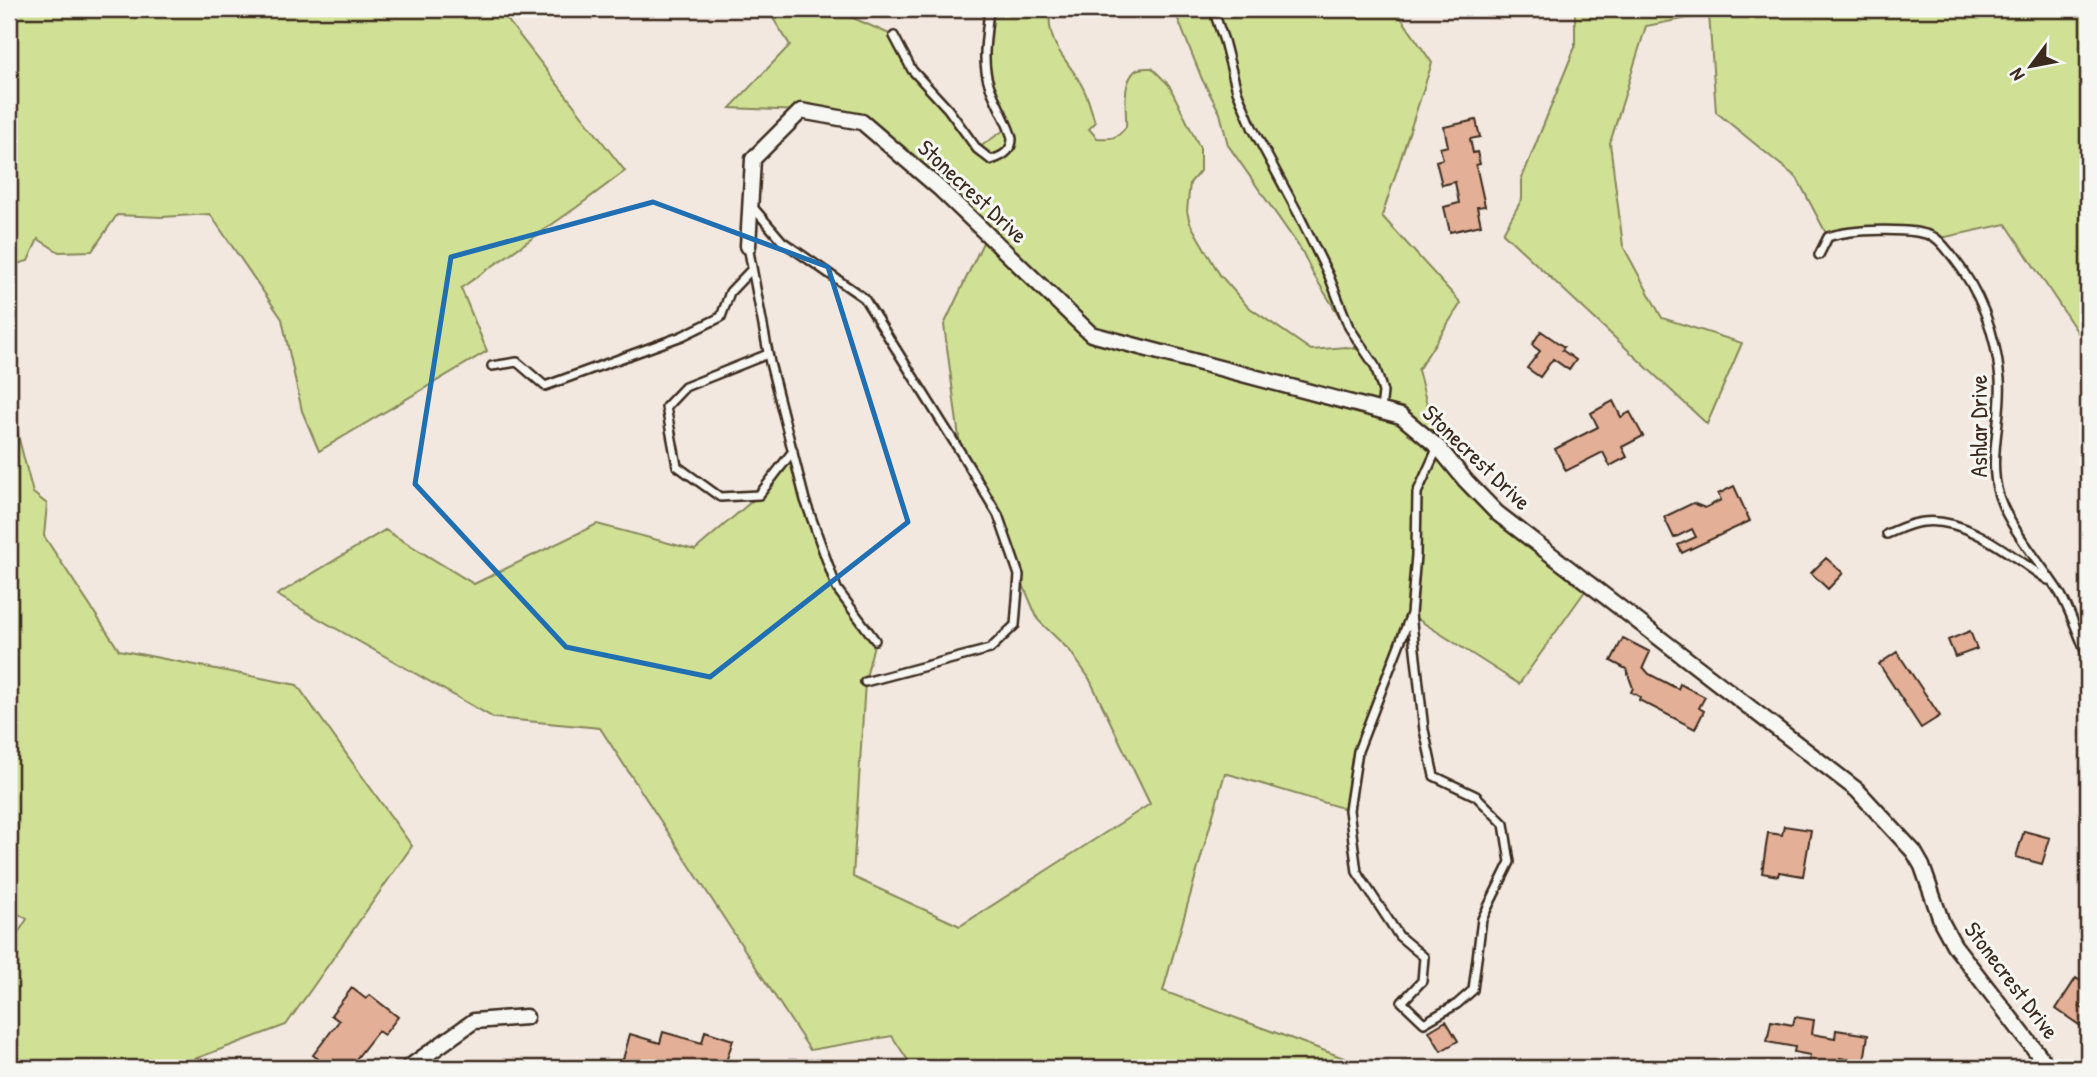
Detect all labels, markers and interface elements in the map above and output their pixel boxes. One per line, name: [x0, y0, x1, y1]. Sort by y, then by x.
north arrow: [1996, 32, 2066, 102]
text: N: [2003, 64, 2030, 86]
street label: Stonecrest Drive: [911, 132, 1035, 250]
street label: Ashlar Drive: [1963, 375, 1994, 477]
street label: Stonecrest Drive: [1416, 397, 1538, 517]
street label: Stonecrest Drive: [1958, 915, 2066, 1045]

